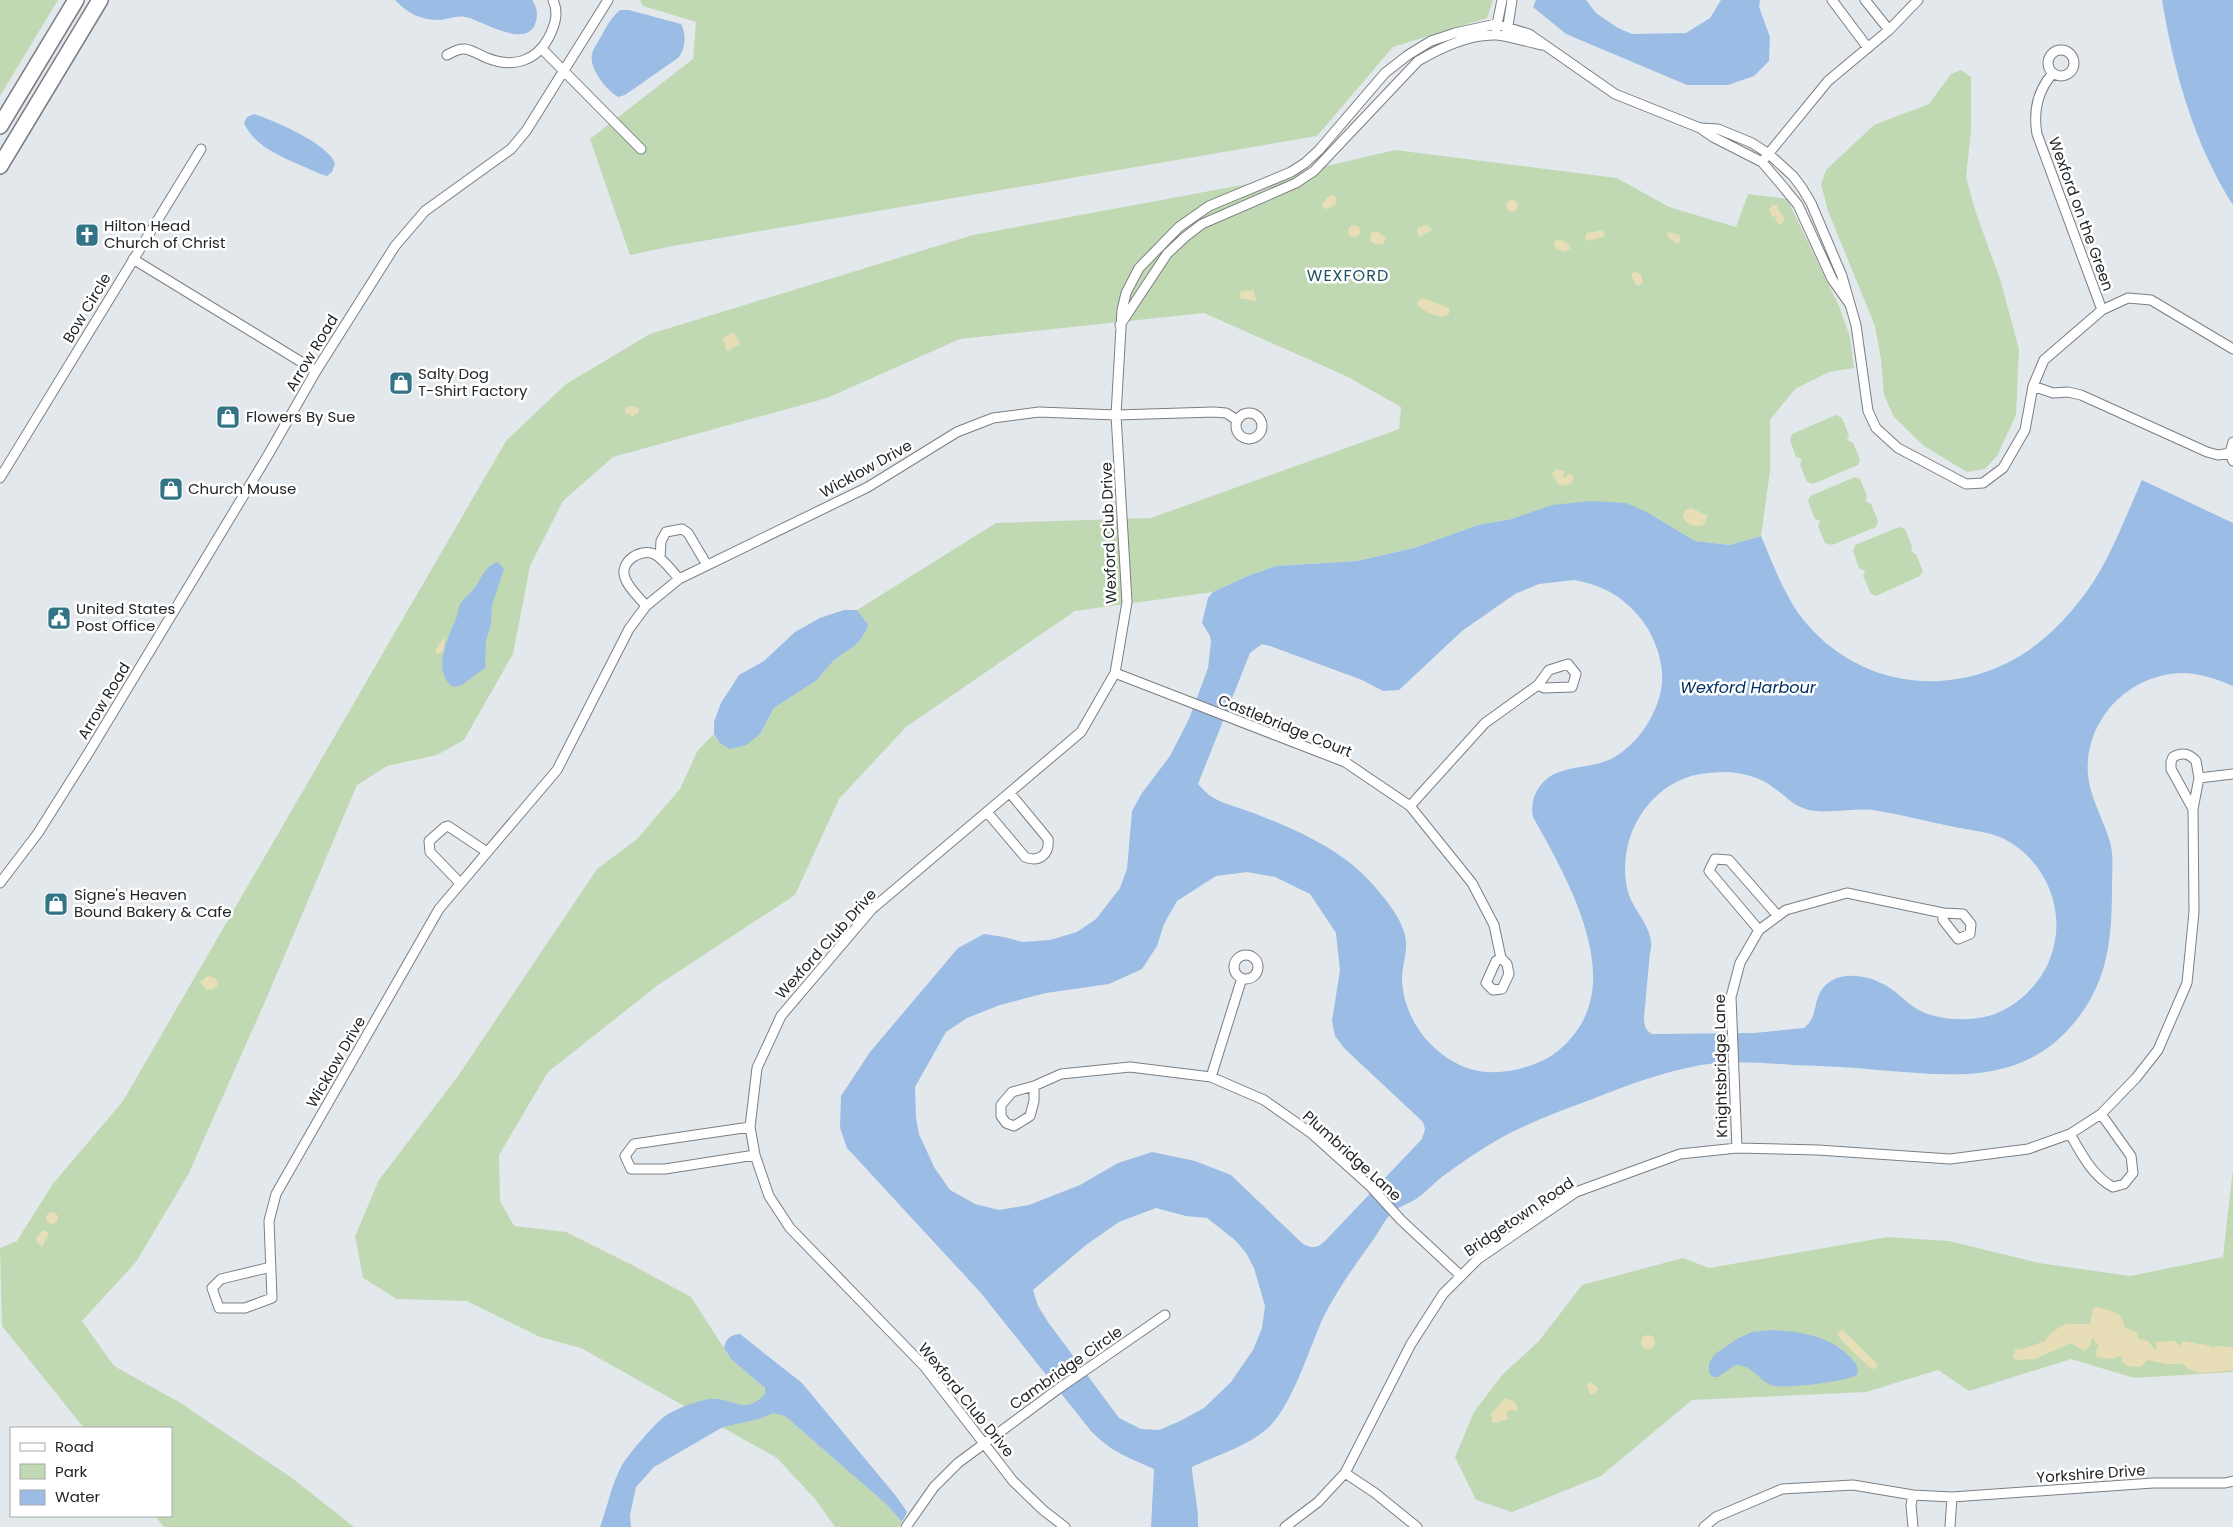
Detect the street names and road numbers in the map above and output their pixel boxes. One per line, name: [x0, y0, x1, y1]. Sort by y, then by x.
street label: Wexford on the Green: [2044, 134, 2119, 294]
street label: Bow Circle: [57, 269, 116, 347]
street label: Arrow Road: [280, 310, 343, 395]
street label: Wicklow Drive: [816, 435, 916, 503]
street label: Wexford Club Drive: [1096, 462, 1121, 604]
street label: Arrow Road: [72, 658, 135, 743]
street label: Castlebridge Court: [1215, 689, 1355, 762]
street label: Wexford Club Drive: [770, 884, 881, 1003]
street label: Knightsbridge Lane: [1709, 994, 1732, 1138]
street label: Wicklow Drive: [301, 1012, 370, 1111]
street label: Plumbridge Lane: [1299, 1106, 1406, 1206]
street label: Bridgetown Road: [1460, 1172, 1578, 1261]
street label: Cambridge Circle: [1005, 1321, 1126, 1414]
street label: Wexford Club Drive: [914, 1338, 1019, 1461]
street label: Yorkshire Drive: [2036, 1459, 2146, 1488]

